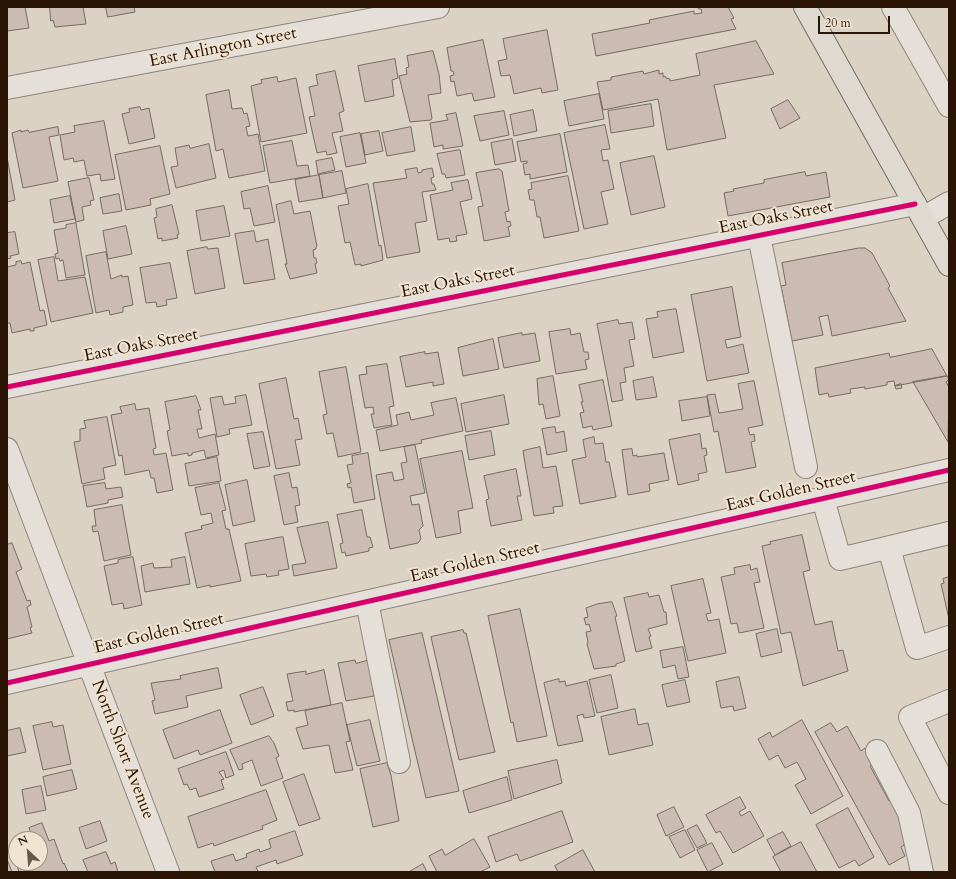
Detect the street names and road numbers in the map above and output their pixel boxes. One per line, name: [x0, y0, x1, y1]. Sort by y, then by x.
street label: East Arlington Street: [148, 24, 298, 72]
street label: East Oaks Street: [717, 197, 835, 239]
street label: East Oaks Street: [399, 261, 517, 303]
street label: East Oaks Street: [82, 325, 200, 367]
street label: East Golden Street: [724, 467, 858, 517]
street label: East Golden Street: [408, 538, 542, 588]
street label: East Golden Street: [92, 609, 226, 659]
street label: North Short Avenue: [86, 678, 158, 822]

